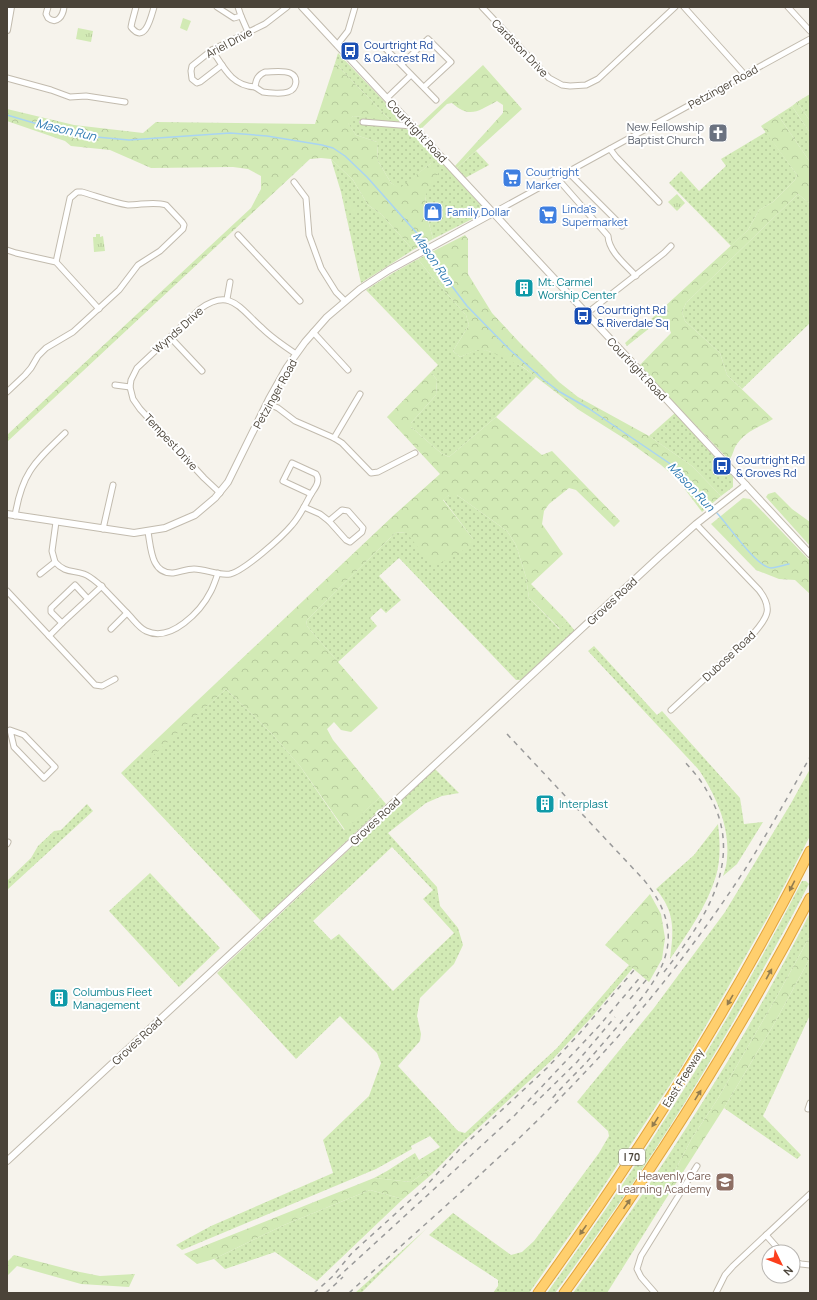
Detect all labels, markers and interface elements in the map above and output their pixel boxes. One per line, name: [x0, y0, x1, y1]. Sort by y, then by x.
street label: Cardston Drive: [489, 15, 552, 80]
street label: Ariel Drive: [203, 24, 255, 61]
place label: Courtright Rd & Oakcrest Rd: [364, 37, 435, 65]
bus stop icon: Courtright Rd & Oakcrest Rd: [339, 40, 361, 62]
street label: Petzinger Road: [685, 61, 760, 112]
street label: Courtright Road: [384, 96, 451, 166]
water label: Mason Run: [34, 114, 99, 145]
place label: New Fellowship Baptist Church: [627, 119, 704, 147]
church icon: New Fellowship Baptist Church: [707, 122, 729, 144]
place label: Courtright Marker: [526, 164, 579, 192]
supermarket icon: Courtright Marker: [501, 167, 523, 189]
shop icon: Family Dollar: [422, 201, 444, 223]
place label: Linda's Supermarket: [562, 201, 628, 229]
place label: Family Dollar: [447, 204, 510, 219]
supermarket icon: Linda's Supermarket: [537, 204, 559, 226]
water label: Mason Run: [409, 228, 458, 290]
place label: Mt. Carmel Worship Center: [538, 274, 617, 302]
building icon: Mt. Carmel Worship Center: [513, 277, 535, 299]
place label: Courtright Rd & Riverdale Sq: [597, 302, 669, 330]
street label: Wynds Drive: [149, 303, 206, 356]
bus stop icon: Courtright Rd & Riverdale Sq: [572, 305, 594, 327]
street label: Courtright Road: [604, 334, 671, 404]
street label: Petzinger Road: [249, 356, 300, 431]
street label: Tempest Drive: [141, 410, 202, 474]
place label: Courtright Rd & Groves Rd: [736, 452, 805, 480]
bus stop icon: Courtright Rd & Groves Rd: [711, 455, 733, 477]
water label: Mason Run: [664, 458, 719, 516]
street label: Groves Road: [583, 573, 640, 628]
street label: Dubose Road: [699, 627, 758, 684]
street label: Groves Road: [346, 793, 403, 848]
building icon: Interplast: [534, 793, 556, 815]
place label: Interplast: [559, 796, 608, 811]
one-way arrow: [789, 880, 796, 892]
one-way arrow: [765, 968, 772, 980]
place label: Columbus Fleet Management: [73, 984, 152, 1012]
building icon: Columbus Fleet Management: [48, 987, 70, 1009]
one-way arrow: [726, 994, 733, 1006]
street label: Groves Road: [108, 1013, 165, 1068]
street label: East Freeway: [659, 1045, 707, 1110]
one-way arrow: [694, 1089, 701, 1101]
one-way arrow: [652, 1116, 659, 1128]
road number: I 70: [619, 1149, 645, 1165]
place label: Heavenly Care Learning Academy: [618, 1168, 712, 1196]
school or university icon: Heavenly Care Learning Academy: [714, 1171, 736, 1193]
one-way arrow: [623, 1199, 631, 1209]
one-way arrow: [579, 1225, 587, 1235]
north arrow: [761, 1244, 801, 1284]
text: N: [780, 1263, 797, 1279]

